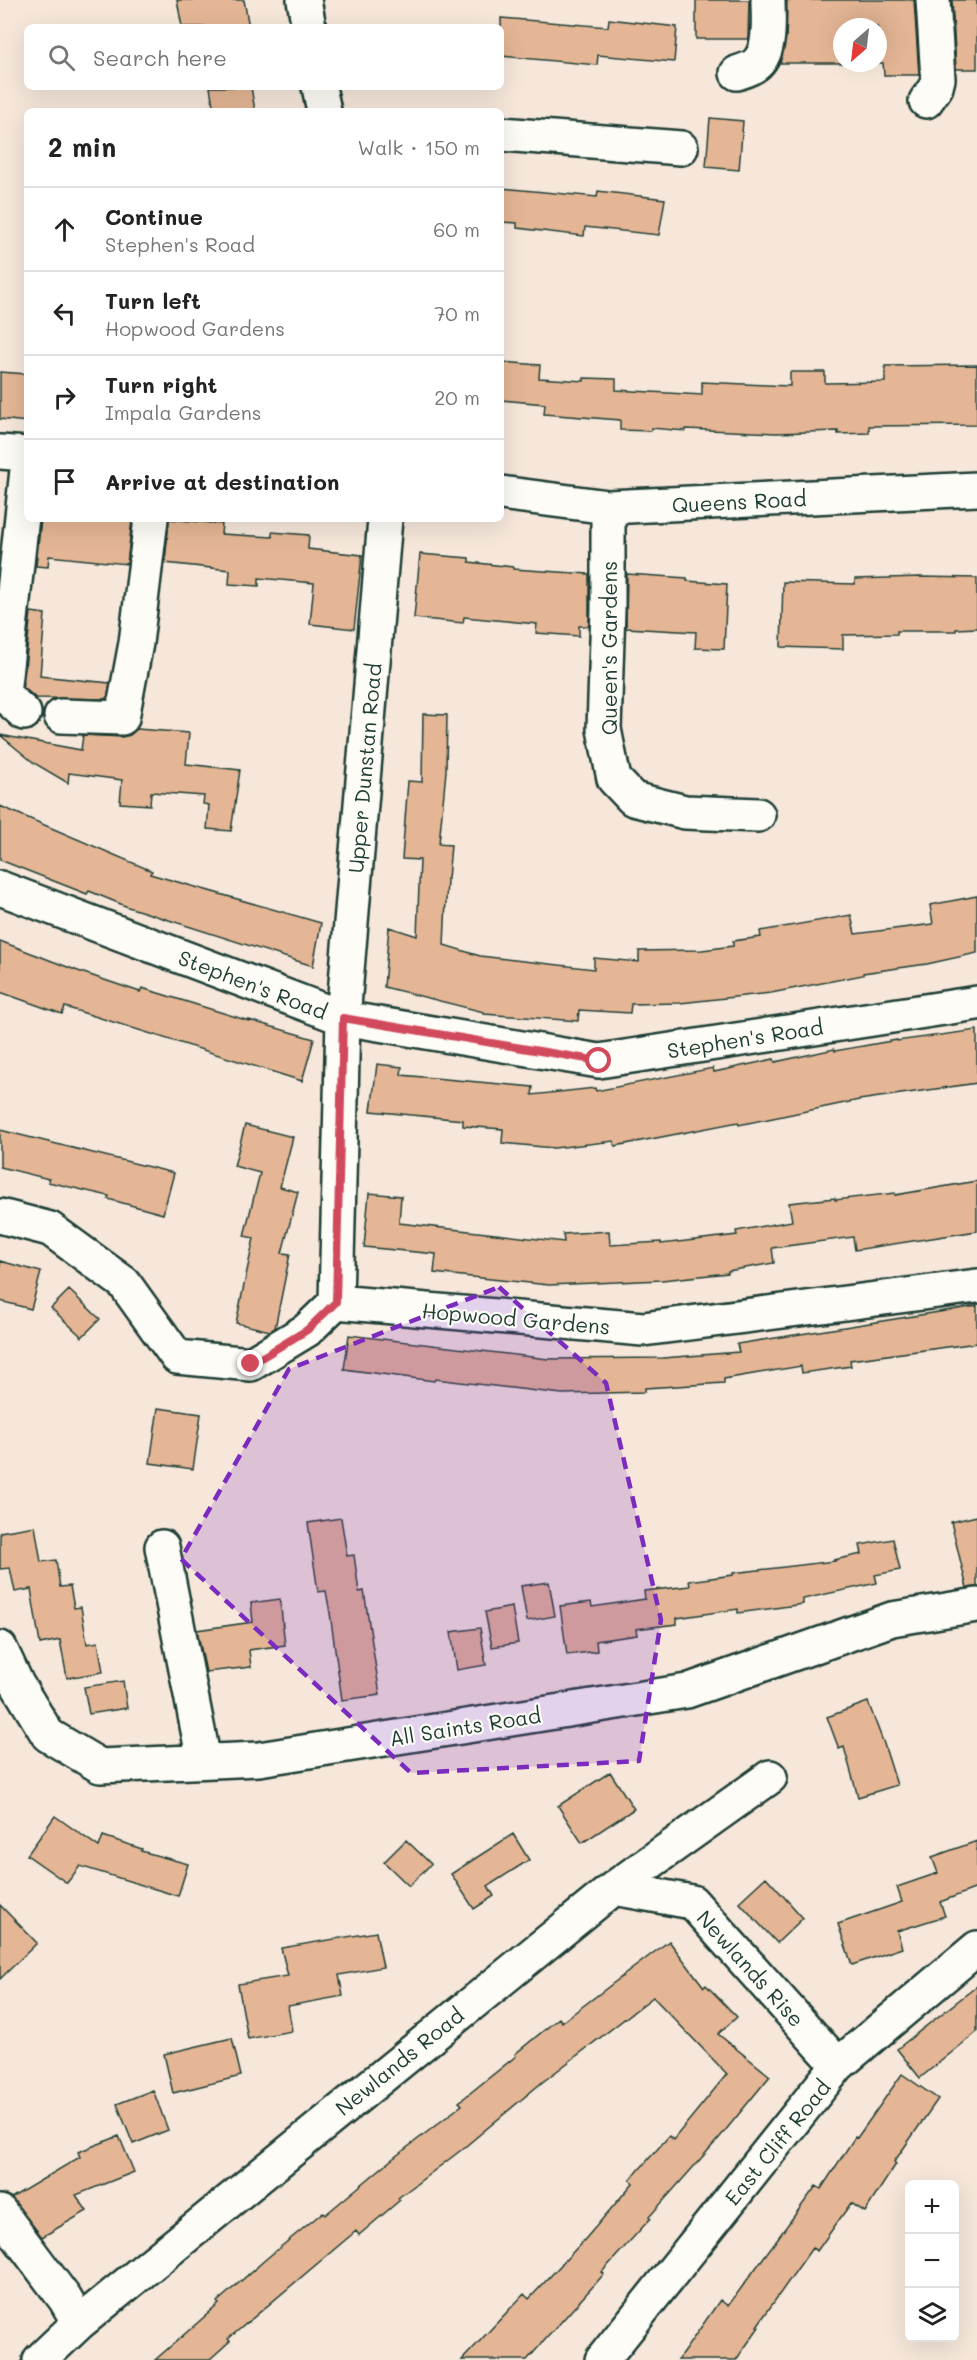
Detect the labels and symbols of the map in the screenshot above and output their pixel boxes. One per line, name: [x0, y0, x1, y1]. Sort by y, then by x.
north arrow: [833, 18, 887, 72]
street label: Queens Road: [671, 484, 807, 518]
street label: Queen's Gardens: [595, 561, 622, 735]
street label: Upper Dunstan Road: [341, 662, 387, 874]
street label: Stephen's Road: [175, 943, 331, 1025]
street label: Stephen's Road: [665, 1012, 825, 1064]
route start: [585, 1047, 611, 1073]
street label: Hopwood Gardens: [421, 1296, 611, 1340]
route end: [237, 1350, 263, 1376]
street label: All Saints Road: [387, 1701, 543, 1751]
street label: Newlands Rise: [691, 1904, 811, 2032]
street label: Newlands Road: [329, 2001, 469, 2121]
street label: East Cliff Road: [718, 2074, 836, 2210]

